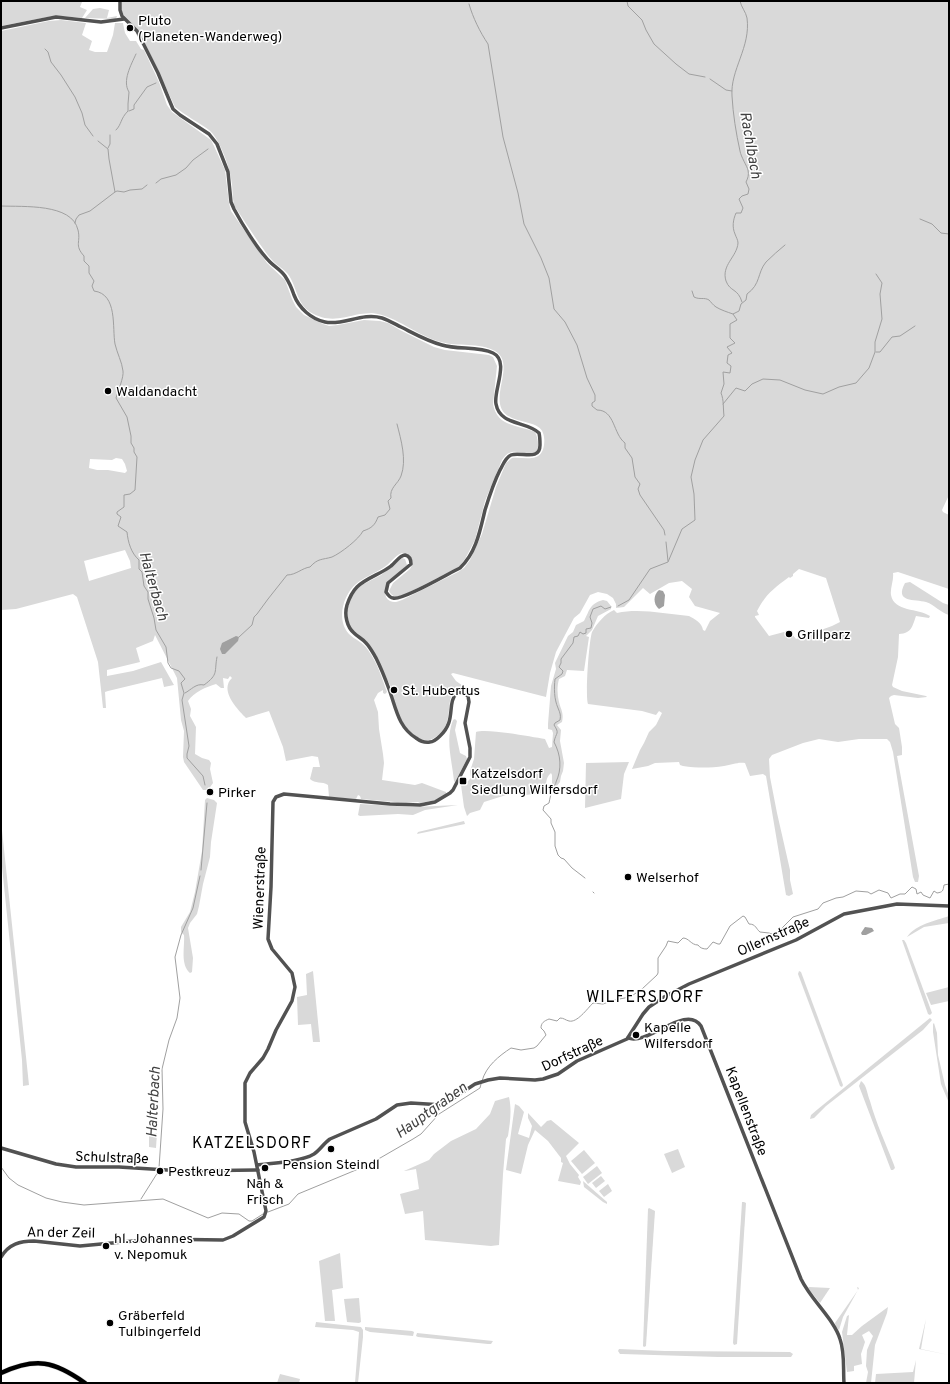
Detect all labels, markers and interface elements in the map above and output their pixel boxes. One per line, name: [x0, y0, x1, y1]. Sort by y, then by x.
place label: Pluto (Planeten-Wanderweg): [138, 13, 282, 46]
marker: Pluto (Planeten-Wanderweg): [125, 23, 135, 33]
water label: Rachlbach: [734, 110, 765, 180]
place label: Waldandacht: [116, 384, 197, 401]
marker: Waldandacht: [103, 386, 113, 396]
water label: Halterbach: [134, 550, 171, 623]
place label: Grillparz: [797, 627, 851, 644]
marker: Grillparz: [784, 629, 794, 639]
place label: St. Hubertus: [402, 683, 480, 700]
marker: St. Hubertus: [389, 685, 399, 695]
place label: Katzelsdorf Siedlung Wilfersdorf: [471, 766, 598, 799]
marker: Katzelsdorf Siedlung Wilfersdorf: [458, 776, 468, 786]
place label: Pirker: [218, 785, 256, 802]
marker: Pirker: [205, 787, 215, 797]
street label: Wienerstraße: [251, 846, 270, 930]
place label: Welserhof: [636, 870, 699, 887]
marker: Welserhof: [623, 872, 633, 882]
street label: Ollernstraße: [735, 914, 812, 961]
district label: WILFERSDORF: [586, 988, 704, 1008]
place label: Kapelle Wilfersdorf: [644, 1020, 713, 1053]
marker: Kapelle Wilfersdorf: [631, 1030, 641, 1040]
street label: Dorfstraße: [539, 1033, 606, 1076]
street label: Kapellenstraße: [721, 1065, 770, 1159]
water label: Halterbach: [143, 1066, 166, 1138]
water label: Hauptgraben: [392, 1079, 472, 1144]
district label: KATZELSDORF: [192, 1134, 312, 1154]
marker: Pension Steindl: [326, 1144, 336, 1154]
street label: Schulstraße: [75, 1149, 149, 1168]
place label: Pension Steindl: [282, 1157, 380, 1174]
marker: Nah & Frisch: [260, 1163, 270, 1173]
place label: Pestkreuz: [168, 1164, 231, 1181]
marker: Pestkreuz: [155, 1166, 165, 1176]
place label: Nah & Frisch: [246, 1176, 284, 1209]
street label: An der Zeil: [27, 1224, 95, 1243]
place label: hl. Johannes v. Nepomuk: [114, 1231, 193, 1264]
marker: hl. Johannes v. Nepomuk: [101, 1241, 111, 1251]
place label: Gräberfeld Tulbingerfeld: [118, 1308, 201, 1341]
marker: Gräberfeld Tulbingerfeld: [105, 1318, 115, 1328]

